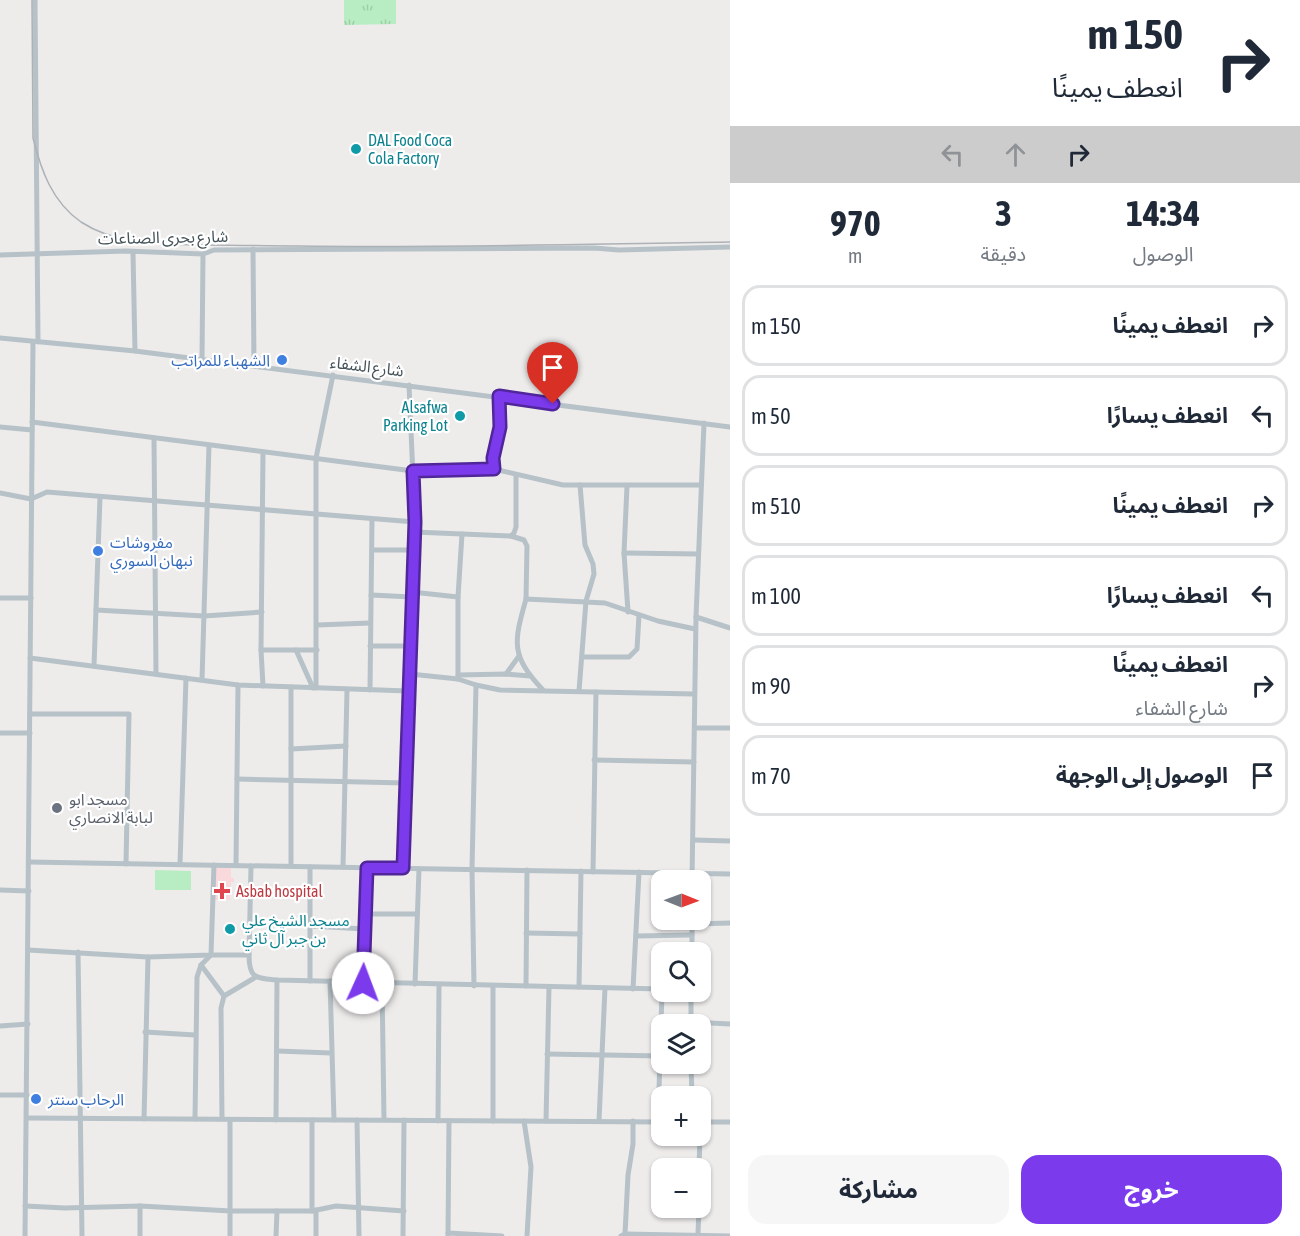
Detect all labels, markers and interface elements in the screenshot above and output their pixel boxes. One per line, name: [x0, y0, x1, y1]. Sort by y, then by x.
text: 150 m: [1088, 10, 1183, 58]
icon: right: [1204, 24, 1282, 102]
text: انعطف يمينًا: [1052, 72, 1183, 103]
place label: DAL Food Coca Cola Factory: [368, 131, 452, 168]
icon: left: [936, 138, 969, 171]
icon: ahead: [999, 138, 1032, 171]
icon: right: [1062, 138, 1095, 171]
marker: DAL Food Coca Cola Factory: [349, 142, 363, 156]
text: 3: [995, 192, 1012, 234]
text: 14:34: [1126, 192, 1200, 234]
text: 970: [830, 202, 881, 244]
street label: شارع بحرى الصناعات: [98, 227, 228, 251]
text: دقيقة: [981, 242, 1026, 265]
text: الوصول: [1133, 242, 1193, 265]
text: m: [848, 244, 862, 267]
icon: right: [1246, 309, 1279, 342]
text: انعطف يمينًا: [1112, 312, 1228, 338]
text: 150 m: [751, 313, 801, 339]
pin: [527, 342, 578, 404]
place label: الشهباء للمراتب: [171, 351, 270, 370]
icon: arrive: [536, 351, 569, 384]
marker: الشهباء للمراتب: [275, 353, 289, 367]
street label: شارع الشفاء: [329, 353, 405, 383]
place label: Alsafwa Parking Lot: [383, 398, 448, 435]
icon: left: [1246, 399, 1279, 432]
text: انعطف يسارًا: [1107, 402, 1228, 428]
text: 50 m: [751, 403, 791, 429]
marker: Alsafwa Parking Lot: [453, 409, 467, 423]
icon: right: [1246, 489, 1279, 522]
text: انعطف يمينًا: [1112, 492, 1228, 518]
text: 510 m: [751, 493, 801, 519]
place label: مفروشات نبهان السوري: [110, 533, 193, 573]
marker: مفروشات نبهان السوري: [91, 544, 105, 558]
icon: left: [1246, 579, 1279, 612]
text: انعطف يسارًا: [1107, 582, 1228, 608]
text: 100 m: [751, 583, 801, 609]
text: انعطف يمينًا: [1112, 651, 1228, 677]
icon: right: [1246, 669, 1279, 702]
text: 90 m: [751, 673, 791, 699]
text: شارع الشفاء: [1135, 696, 1228, 719]
icon: arrive: [1246, 759, 1279, 792]
text: الوصول إلى الوجهة: [1056, 762, 1228, 788]
text: 70 m: [751, 763, 791, 789]
place label: مسجد ابو لبابة الانصاري: [69, 790, 153, 830]
marker: مسجد ابو لبابة الانصاري: [50, 801, 64, 815]
north arrow: [651, 870, 711, 930]
map controls: [651, 870, 711, 1218]
marker: Asbab hospital: [213, 882, 231, 900]
place label: Asbab hospital: [236, 882, 324, 901]
place label: مسجد الشيخ علي بن جبر آل ثاني: [242, 911, 350, 951]
marker: مسجد الشيخ علي بن جبر آل ثاني: [223, 922, 237, 936]
button: search: [651, 942, 711, 1002]
position arrow: [331, 951, 395, 1015]
button: layers: [651, 1014, 711, 1074]
button: +: [651, 1086, 711, 1146]
place label: الرحاب سنتر: [47, 1090, 124, 1109]
marker: الرحاب سنتر: [29, 1092, 43, 1106]
button: مشاركة: [748, 1155, 1009, 1224]
button: خروج: [1021, 1155, 1282, 1224]
button: −: [651, 1158, 711, 1218]

